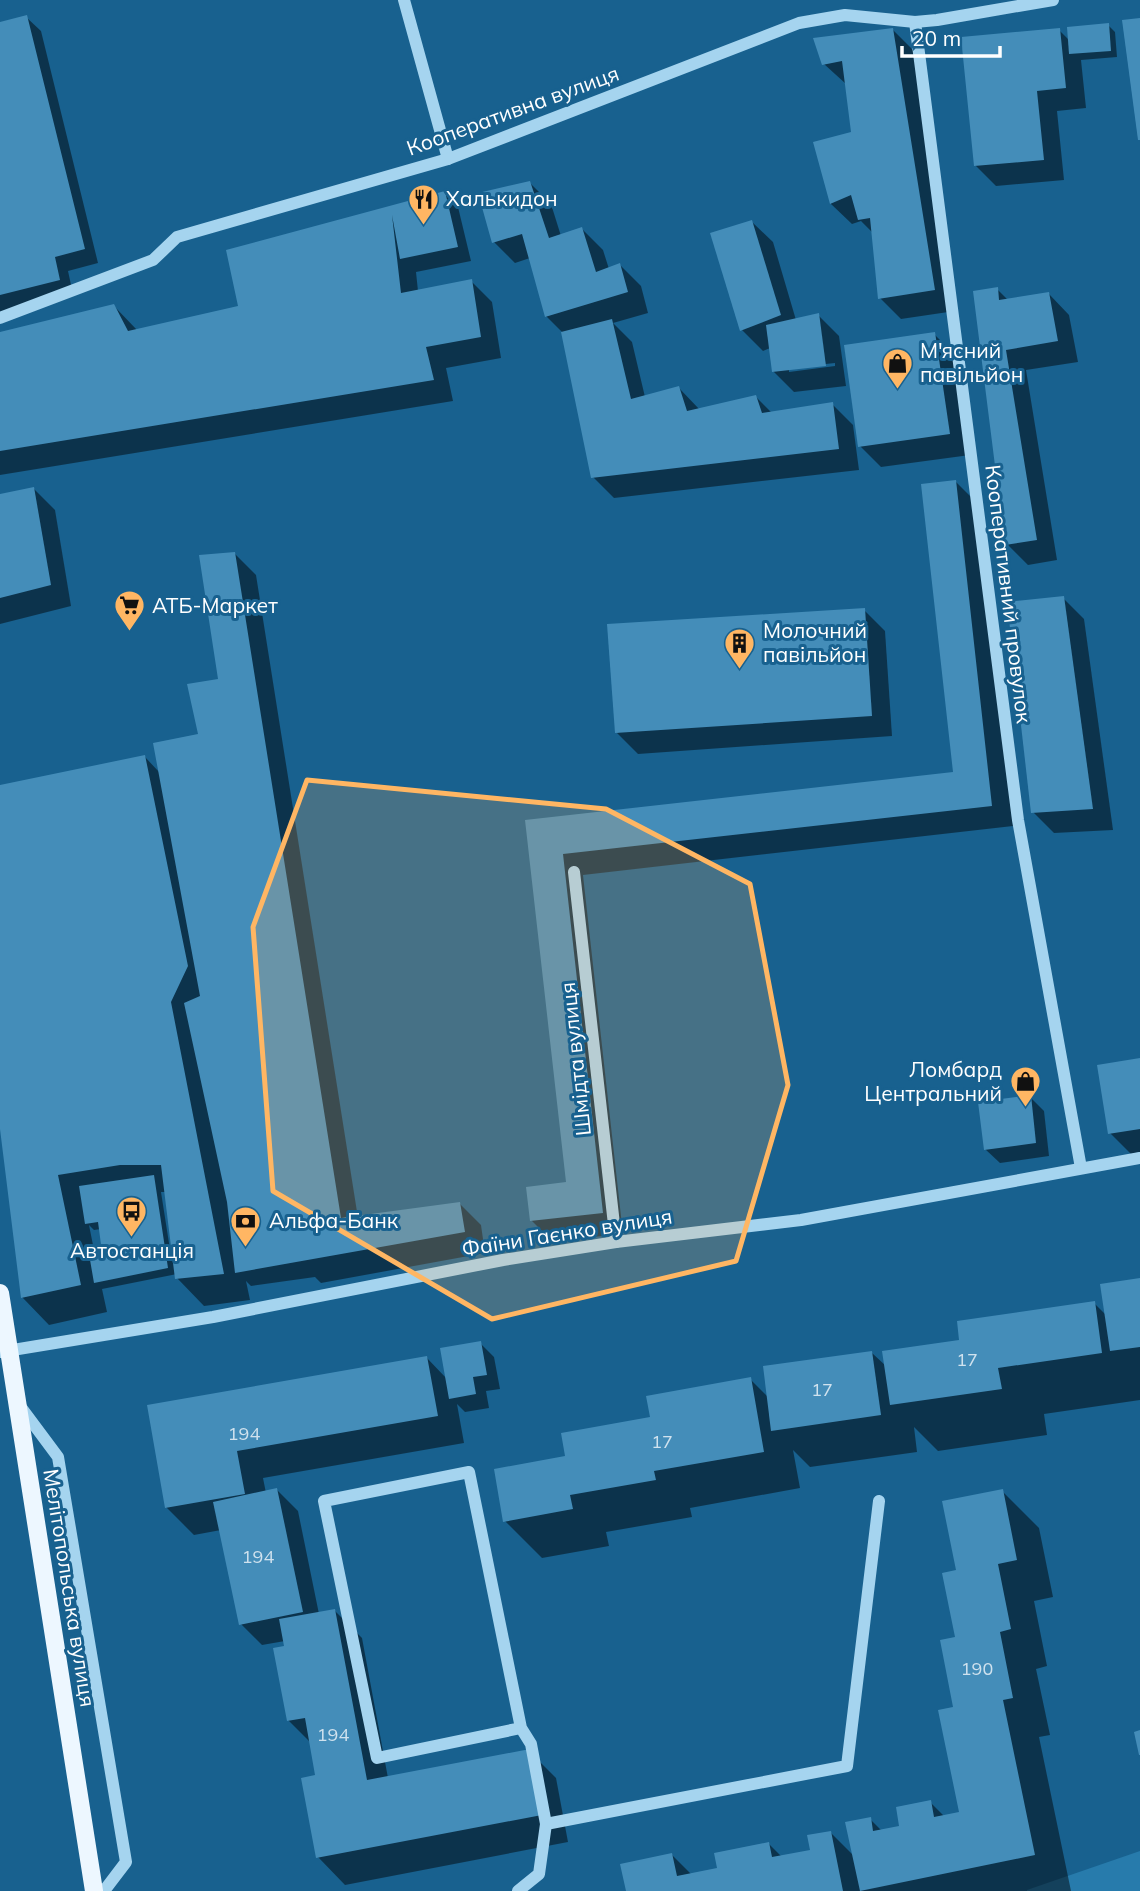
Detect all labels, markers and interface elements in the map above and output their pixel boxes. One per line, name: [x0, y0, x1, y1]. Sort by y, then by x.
scale bar: [902, 14, 1000, 58]
text: 20 m: [912, 25, 961, 51]
street label: Кооперативна вулиця: [403, 60, 622, 161]
restaurant icon: Халькидон: [406, 182, 440, 226]
place label: Халькидон: [446, 185, 558, 211]
place label: М'ясний павільйон: [920, 337, 1023, 387]
shop icon: М'ясний павільйон: [880, 346, 914, 390]
street label: Кооперативний провулок: [980, 463, 1038, 725]
supermarket icon: АТБ-Маркет: [112, 589, 146, 633]
place label: АТБ-Маркет: [152, 592, 278, 618]
place label: Молочний павільйон: [763, 617, 867, 667]
building icon: Молочний павільйон: [723, 626, 757, 670]
street label: Шмідта вулиця: [554, 981, 596, 1137]
place label: Ломбард Центральний: [864, 1056, 1002, 1106]
shop icon: Ломбард Центральний: [1008, 1065, 1042, 1109]
bus stop icon: Автостанція: [115, 1194, 149, 1238]
street label: Фаїни Гаєнко вулиця: [460, 1203, 674, 1261]
bank icon: Альфа-Банк: [229, 1204, 263, 1248]
place label: Альфа-Банк: [269, 1207, 399, 1233]
place label: Автостанція: [70, 1237, 194, 1263]
house number: 17: [956, 1348, 978, 1371]
house number: 17: [811, 1378, 833, 1401]
house number: 194: [228, 1422, 260, 1445]
house number: 17: [651, 1430, 673, 1453]
street label: Мелітопольська вулиця: [38, 1467, 102, 1709]
house number: 194: [242, 1545, 274, 1568]
house number: 190: [961, 1657, 993, 1680]
house number: 194: [317, 1723, 349, 1746]

